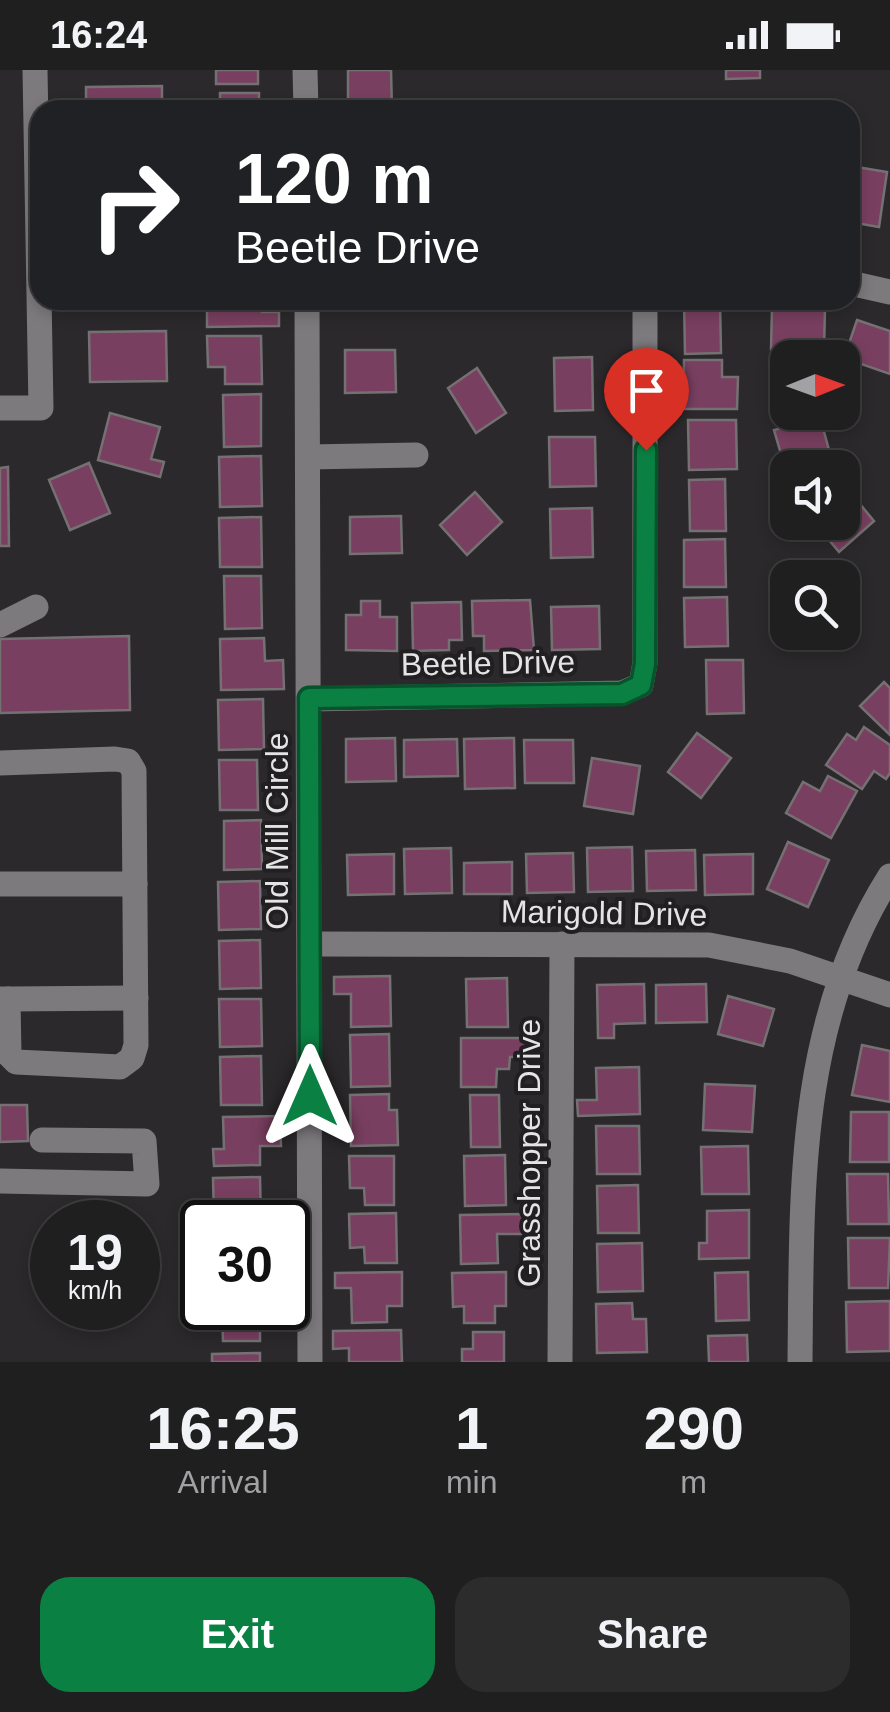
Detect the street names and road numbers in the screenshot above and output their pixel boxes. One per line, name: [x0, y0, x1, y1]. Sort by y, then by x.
street label: Beetle Drive: [401, 643, 575, 683]
street label: Old Mill Circle: [259, 732, 295, 930]
street label: Marigold Drive: [501, 893, 707, 933]
street label: Grasshopper Drive: [511, 1019, 547, 1287]

